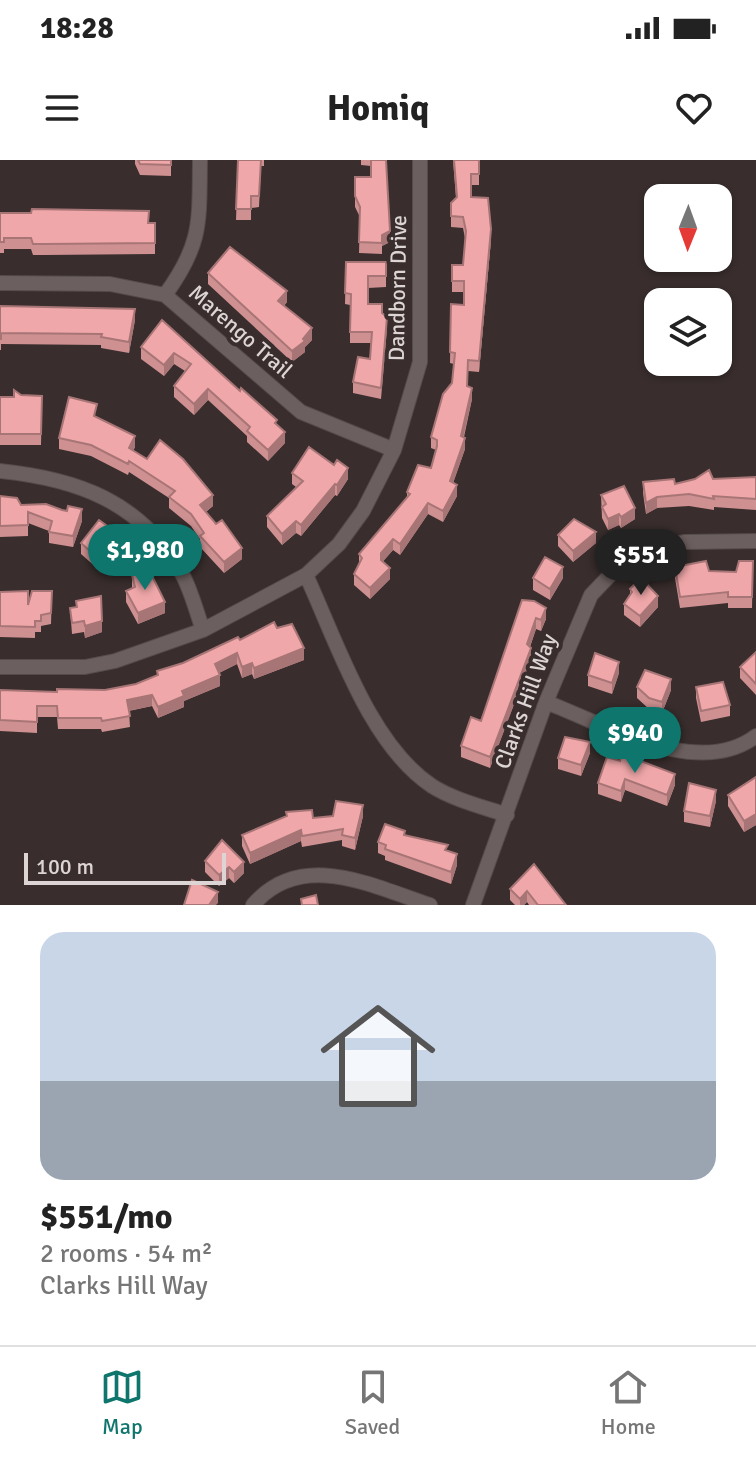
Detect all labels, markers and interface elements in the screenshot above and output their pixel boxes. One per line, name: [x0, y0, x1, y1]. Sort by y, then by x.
text: 18:28: [40, 10, 114, 47]
icon: menu: [40, 86, 84, 130]
text: Homiq: [327, 86, 429, 131]
icon: heart: [672, 86, 716, 130]
north arrow: [644, 184, 732, 272]
map controls: [644, 184, 732, 376]
street label: Dandborn Drive: [383, 215, 412, 361]
street label: Marengo Trail: [183, 279, 298, 384]
button: layers: [644, 288, 732, 376]
pin: $1,980: [80, 524, 210, 592]
pin: $551: [594, 529, 688, 597]
text: $1,980: [106, 534, 184, 566]
text: $551: [613, 539, 669, 571]
street label: Clarks Hill Way: [489, 629, 563, 772]
pin: $940: [588, 707, 682, 775]
text: $940: [607, 717, 663, 749]
scale bar: [24, 849, 226, 885]
text: 100 m: [36, 853, 94, 880]
icon: home: [306, 984, 450, 1128]
text: $551/mo: [40, 1196, 173, 1238]
text: 2 rooms · 54 m²: [40, 1238, 213, 1270]
text: Clarks Hill Way: [40, 1270, 208, 1302]
tab: Map: [100, 1365, 144, 1440]
tab: Saved: [345, 1365, 400, 1440]
tab: Home: [601, 1365, 656, 1440]

